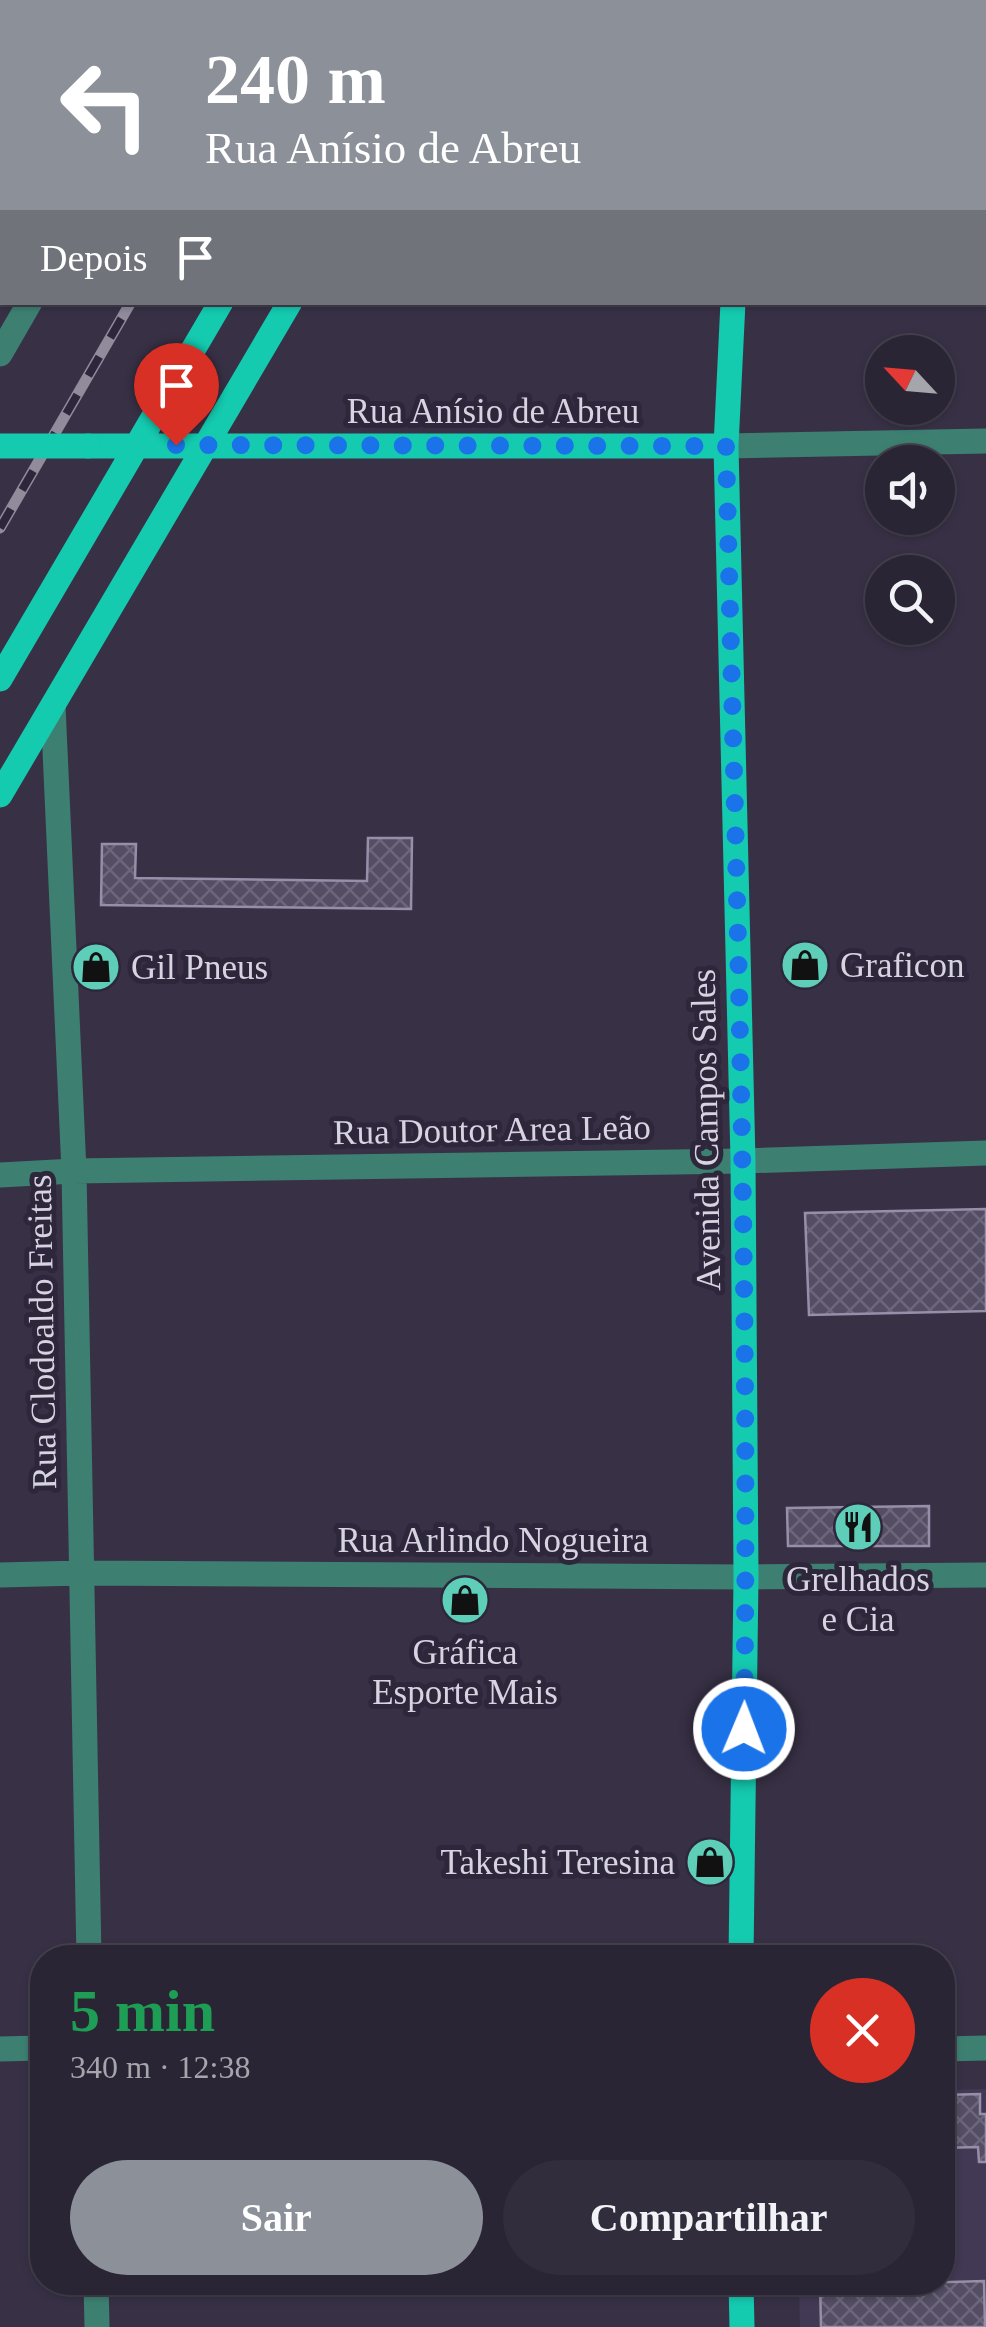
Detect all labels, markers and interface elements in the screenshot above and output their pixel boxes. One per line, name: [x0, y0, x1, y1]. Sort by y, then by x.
icon: left: [40, 40, 170, 170]
text: 240 m: [205, 41, 386, 118]
text: Rua Anísio de Abreu: [205, 123, 581, 173]
icon: arrive: [168, 230, 223, 285]
text: Depois: [40, 237, 148, 279]
north arrow: [865, 335, 955, 425]
map controls: [865, 335, 955, 645]
pin: [134, 343, 219, 446]
icon: arrive: [149, 358, 204, 413]
street label: Rua Anísio de Abreu: [347, 392, 639, 431]
button: sound: [865, 445, 955, 535]
button: search: [865, 555, 955, 645]
shop icon: Graficon: [779, 939, 831, 991]
shop icon: Gil Pneus: [70, 941, 122, 993]
place label: Graficon: [840, 946, 964, 985]
place label: Gil Pneus: [131, 948, 268, 987]
street label: Avenida Campos Sales: [684, 969, 728, 1291]
street label: Rua Doutor Area Leão: [333, 1108, 651, 1152]
street label: Rua Clodoaldo Freitas: [20, 1174, 64, 1490]
restaurant icon: Grelhados e Cia: [832, 1501, 884, 1553]
street label: Rua Arlindo Nogueira: [337, 1521, 649, 1560]
place label: Grelhados e Cia: [786, 1560, 930, 1639]
shop icon: Gráfica Esporte Mais: [439, 1574, 491, 1626]
place label: Gráfica Esporte Mais: [372, 1633, 558, 1712]
position arrow: [692, 1677, 796, 1781]
shop icon: Takeshi Teresina: [684, 1836, 736, 1888]
place label: Takeshi Teresina: [440, 1843, 675, 1882]
text: 5 min: [70, 1978, 215, 2044]
button: close: [810, 1978, 915, 2083]
text: 340 m · 12:38: [70, 2049, 250, 2085]
button: Sair: [70, 2160, 483, 2275]
button: Compartilhar: [503, 2160, 915, 2275]

